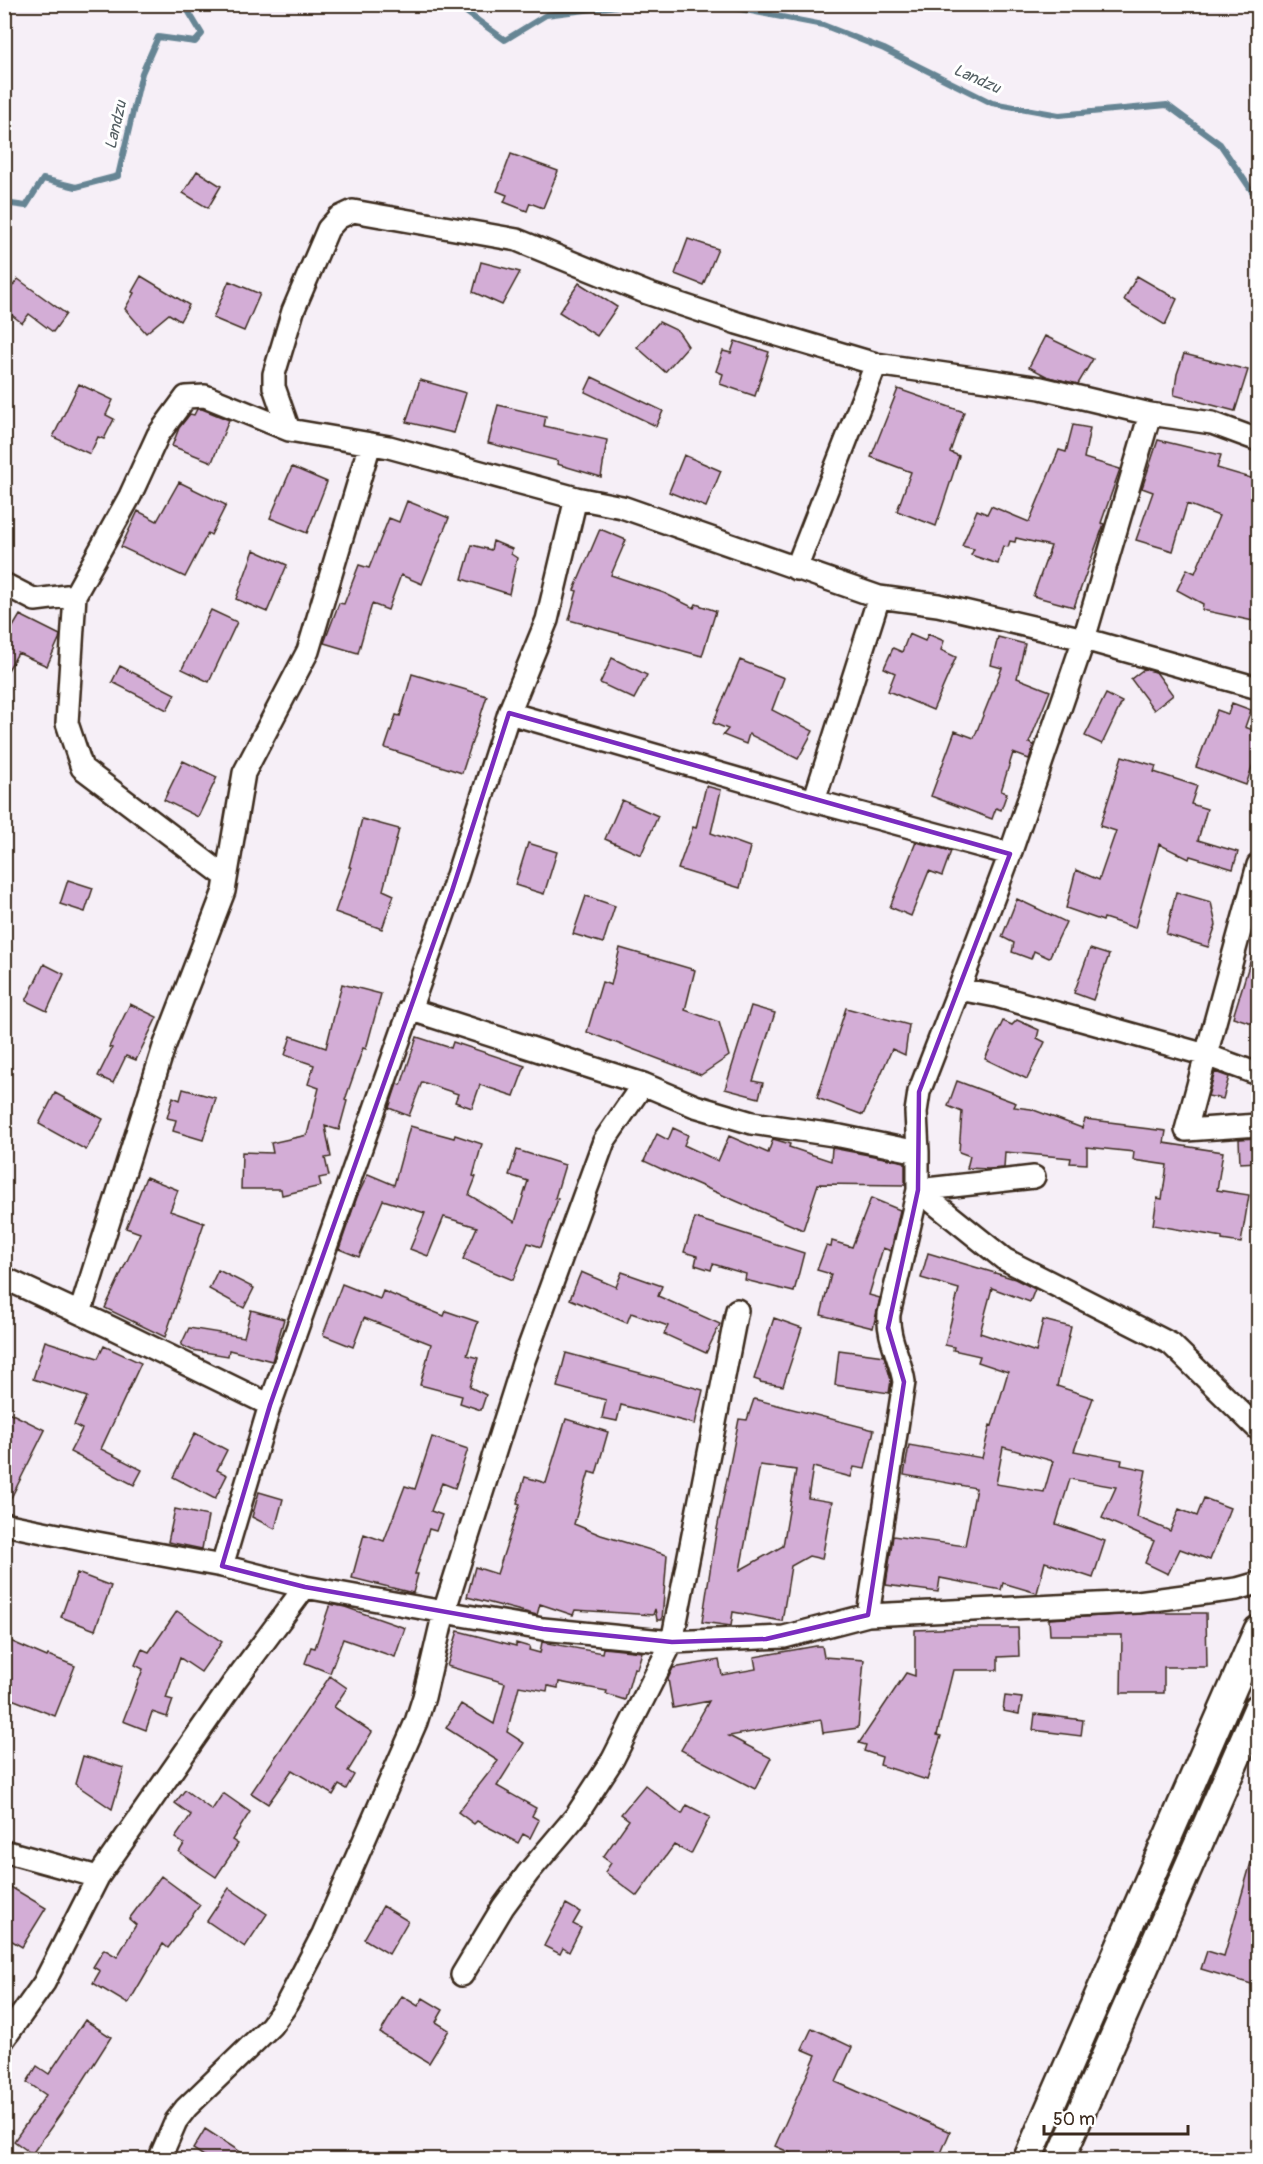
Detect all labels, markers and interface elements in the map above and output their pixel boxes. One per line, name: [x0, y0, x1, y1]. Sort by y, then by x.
water label: Landzu: [950, 60, 1004, 99]
water label: Landzu: [101, 98, 131, 151]
scale bar: [1044, 2098, 1188, 2136]
text: 50 m: [1053, 2108, 1095, 2131]

